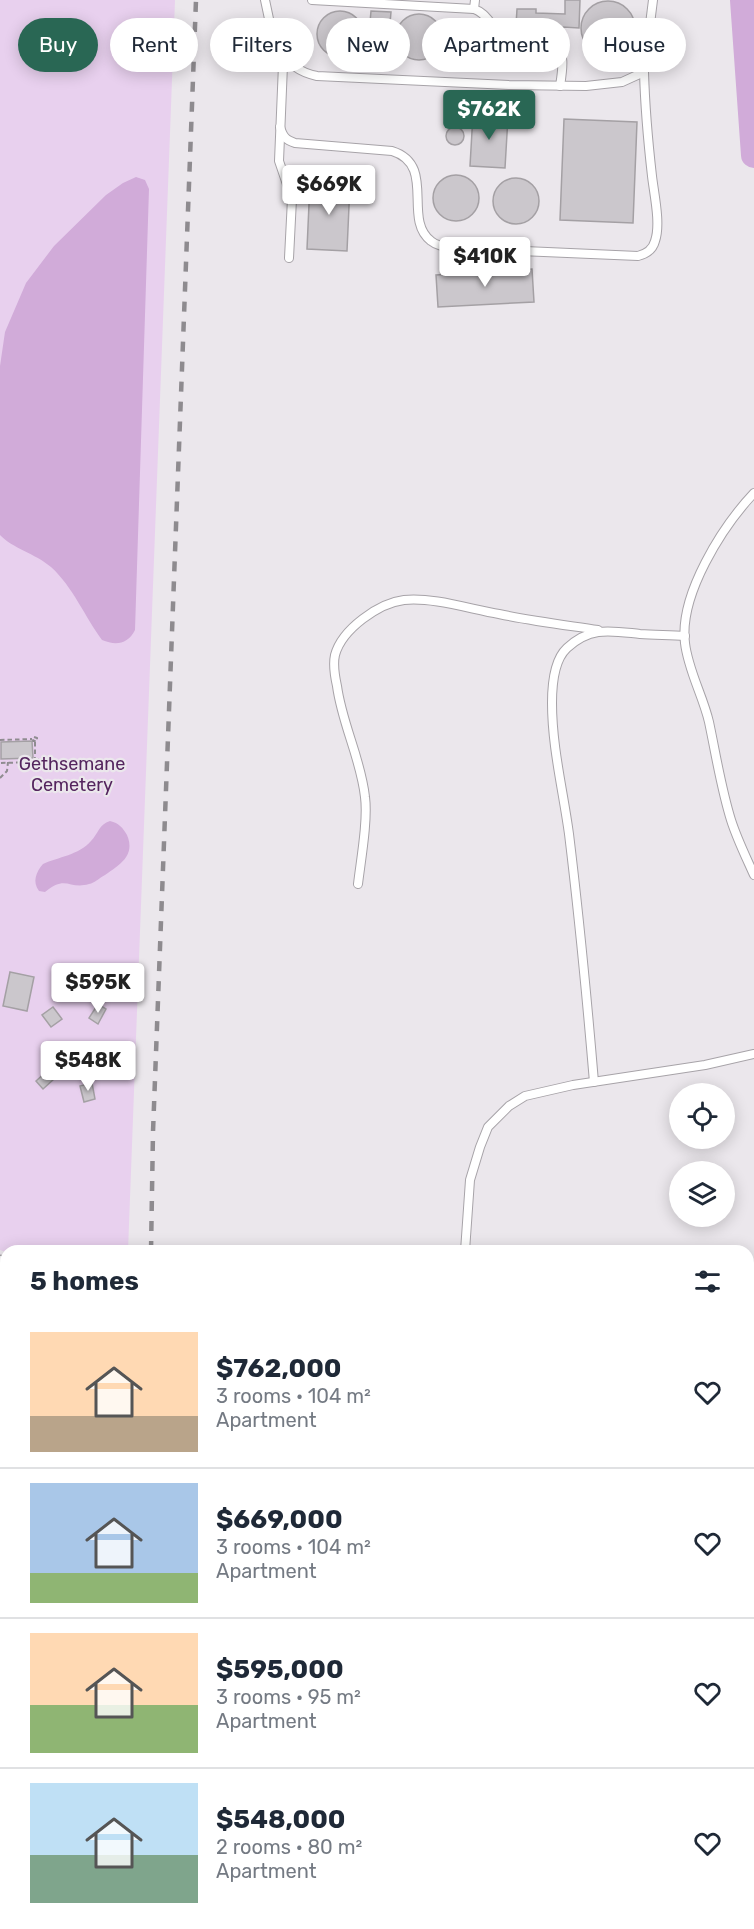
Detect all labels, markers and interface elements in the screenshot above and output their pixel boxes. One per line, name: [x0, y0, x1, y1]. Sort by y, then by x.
chip: Buy: [18, 18, 98, 72]
chip: Rent: [110, 18, 198, 72]
chip: Filters: [210, 18, 314, 72]
chip: New: [326, 18, 410, 72]
chip: Apartment: [422, 18, 570, 72]
chip: House: [582, 18, 686, 72]
pin: $762K: [447, 90, 531, 141]
text: $762K: [457, 97, 521, 121]
pin: $669K: [287, 165, 371, 216]
text: $669K: [296, 172, 362, 196]
pin: $410K: [443, 237, 527, 288]
text: $410K: [453, 244, 517, 268]
park label: Gethsemane Cemetery: [19, 753, 125, 796]
pin: $595K: [56, 963, 140, 1014]
text: $595K: [65, 970, 131, 994]
pin: $548K: [46, 1041, 130, 1092]
text: $548K: [55, 1048, 121, 1072]
map controls: [669, 1083, 735, 1227]
button: locate: [669, 1083, 735, 1149]
button: layers: [669, 1161, 735, 1227]
icon: filters: [691, 1265, 724, 1298]
text: 5 homes: [30, 1266, 139, 1297]
text: $762,000: [216, 1353, 342, 1384]
icon: home: [78, 1356, 150, 1428]
icon: heart: [691, 1376, 724, 1409]
text: 3 rooms · 104 m²: [216, 1384, 371, 1408]
text: Apartment: [216, 1408, 317, 1432]
text: $669,000: [216, 1504, 343, 1535]
icon: home: [78, 1507, 150, 1579]
icon: heart: [691, 1527, 724, 1560]
text: 3 rooms · 104 m²: [216, 1535, 371, 1559]
text: Apartment: [216, 1559, 317, 1583]
text: $595,000: [216, 1654, 344, 1685]
icon: home: [78, 1657, 150, 1729]
icon: heart: [691, 1677, 724, 1710]
text: 3 rooms · 95 m²: [216, 1685, 361, 1709]
text: Apartment: [216, 1709, 317, 1733]
text: $548,000: [216, 1804, 346, 1835]
icon: home: [78, 1807, 150, 1879]
icon: heart: [691, 1827, 724, 1860]
text: 2 rooms · 80 m²: [216, 1835, 362, 1859]
text: Apartment: [216, 1859, 317, 1883]

